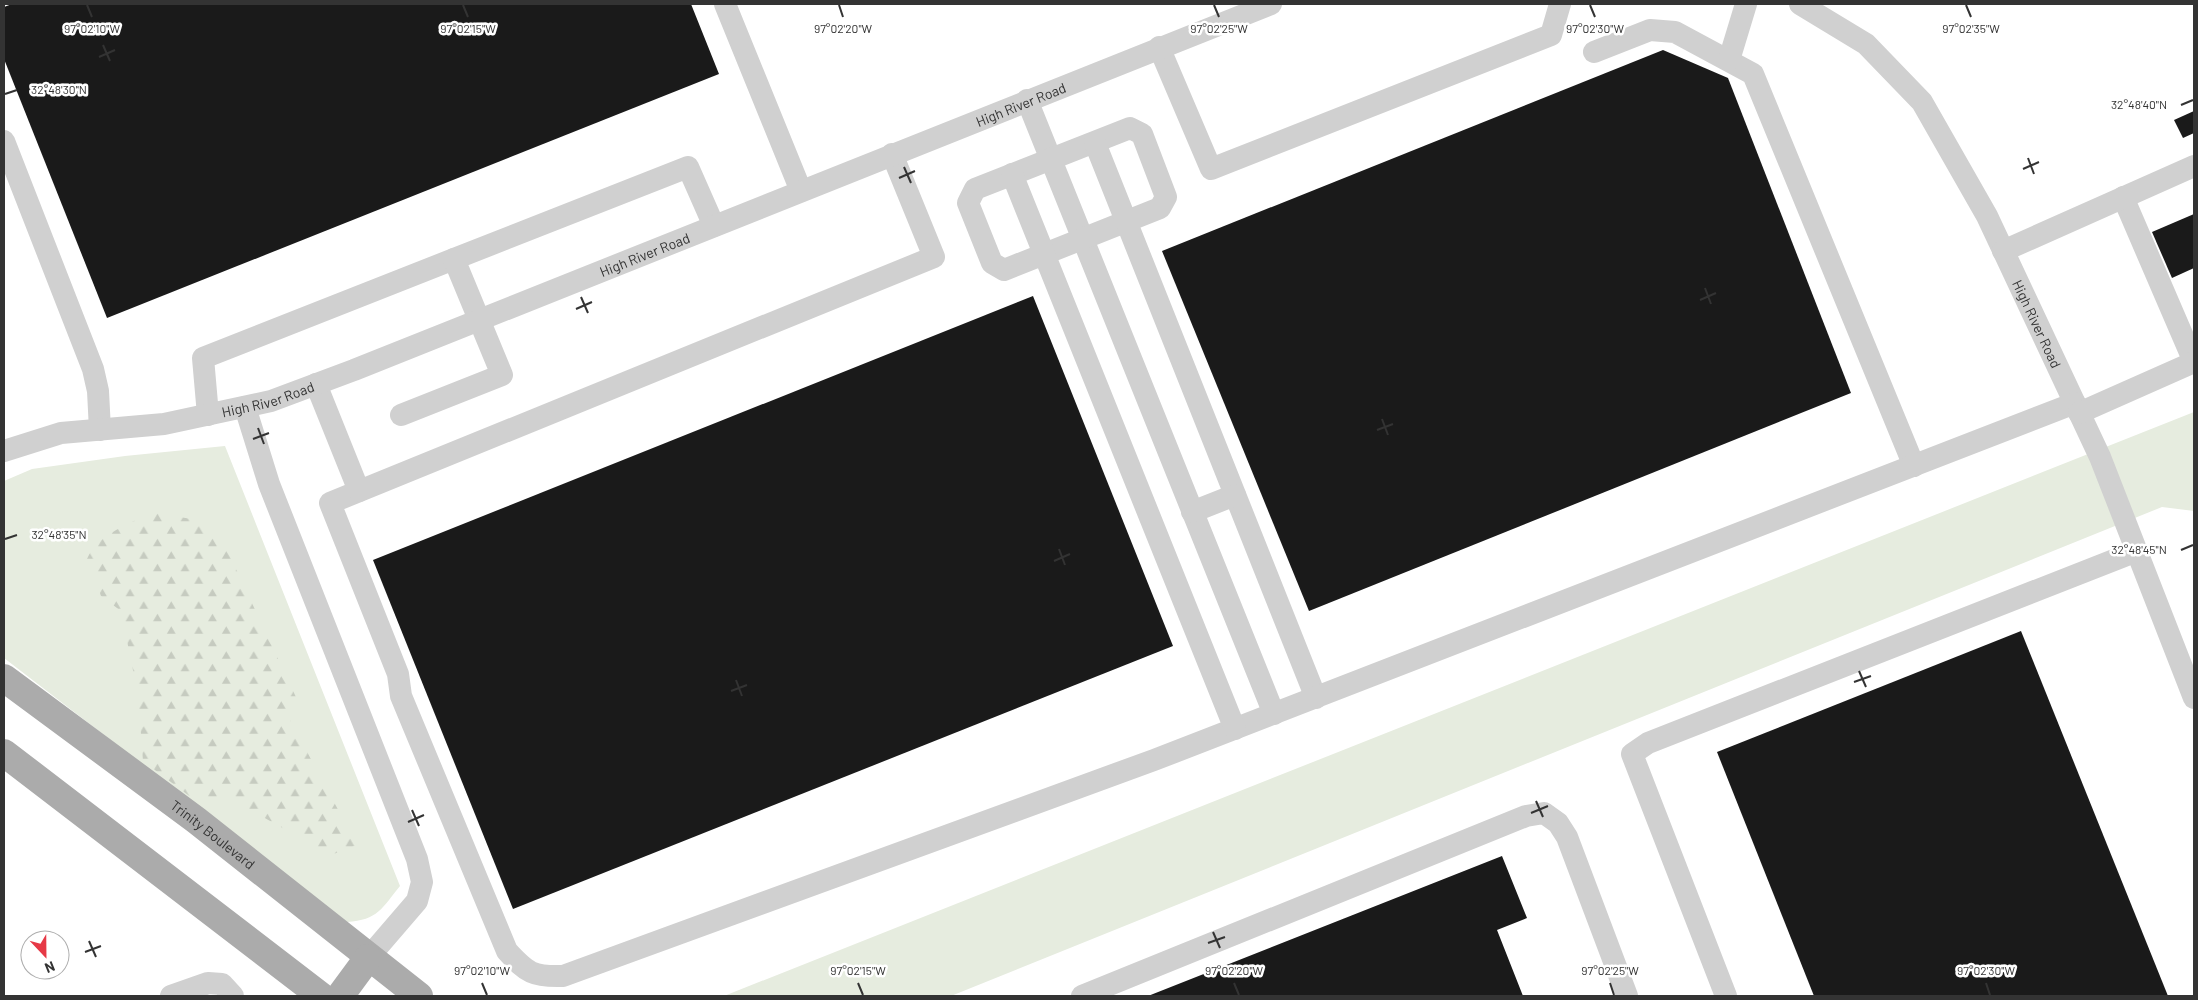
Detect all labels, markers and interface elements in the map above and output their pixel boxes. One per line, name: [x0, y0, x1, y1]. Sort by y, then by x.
text: 97°02'10"W: [64, 21, 120, 35]
text: 97°02'15"W: [440, 21, 496, 35]
text: 97°02'20"W: [814, 21, 873, 35]
text: 97°02'25"W: [1190, 21, 1248, 35]
text: 97°02'30"W: [1566, 21, 1624, 35]
text: 97°02'35"W: [1942, 21, 2000, 35]
street label: High River Road: [973, 78, 1068, 130]
text: 32°48'30"N: [31, 82, 87, 96]
text: 32°48'40"N: [2111, 97, 2167, 111]
street label: High River Road: [597, 228, 692, 280]
street label: High River Road: [2010, 277, 2065, 371]
street label: High River Road: [220, 377, 316, 420]
text: 32°48'35"N: [31, 527, 87, 541]
text: 32°48'45"N: [2111, 542, 2167, 556]
street label: Trinity Boulevard: [168, 796, 259, 872]
north arrow: [20, 930, 70, 980]
text: N: [43, 958, 58, 977]
text: 97°02'10"W: [454, 963, 510, 977]
text: 97°02'15"W: [830, 963, 886, 977]
text: 97°02'20"W: [1205, 963, 1264, 977]
text: 97°02'25"W: [1581, 963, 1639, 977]
text: 97°02'30"W: [1957, 963, 2015, 977]

